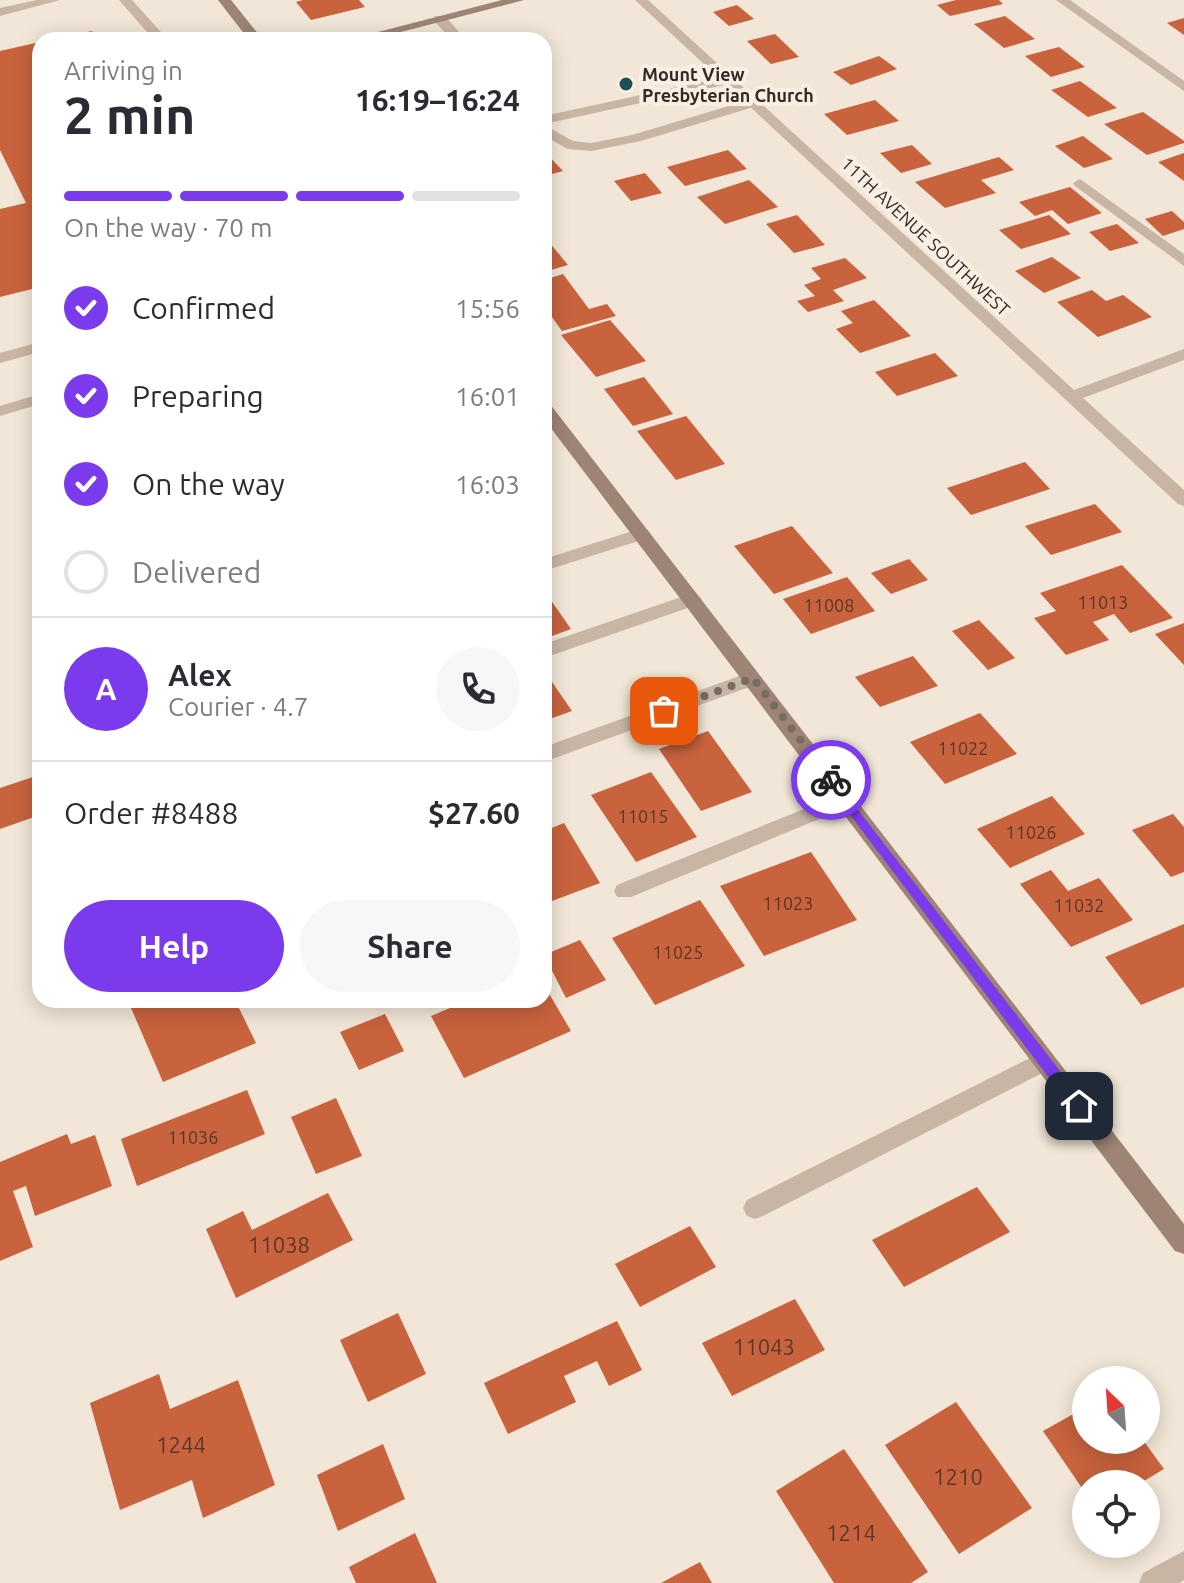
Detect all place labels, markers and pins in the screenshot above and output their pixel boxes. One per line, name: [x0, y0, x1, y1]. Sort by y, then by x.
place label: Mount View Presbyterian Church: [642, 64, 814, 105]
marker: Mount View Presbyterian Church: [617, 75, 635, 93]
pin: [630, 677, 698, 745]
pin: [1045, 1072, 1113, 1140]

